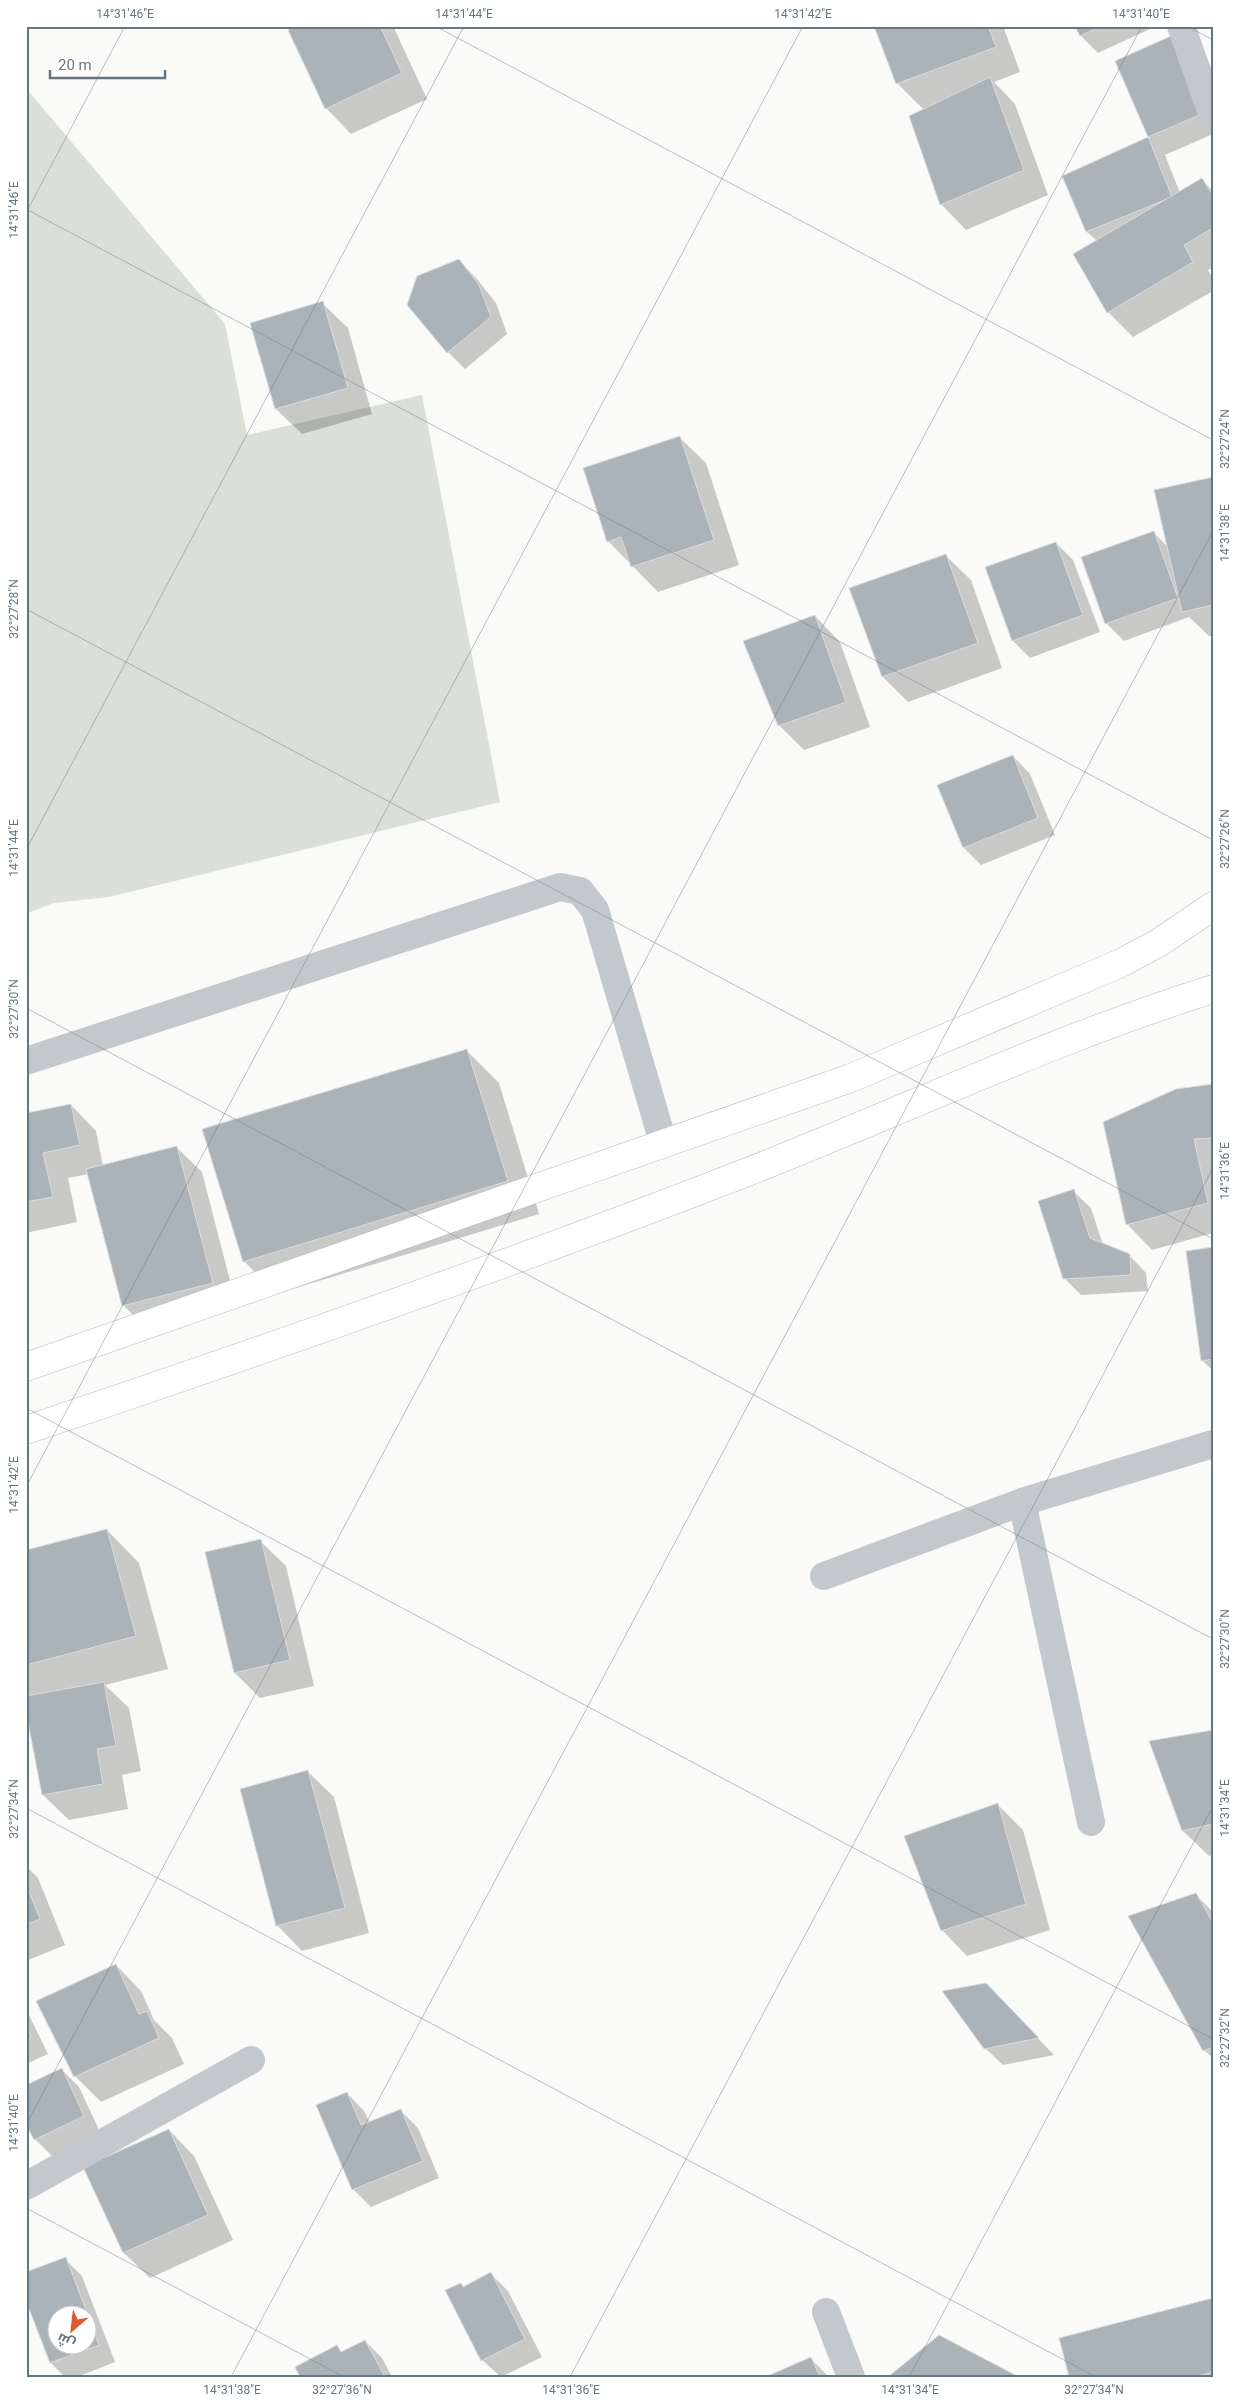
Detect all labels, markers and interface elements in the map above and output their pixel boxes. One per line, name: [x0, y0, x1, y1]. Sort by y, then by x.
text: 14°31'46"E: [96, 7, 154, 21]
text: 14°31'44"E: [435, 7, 493, 21]
text: 14°31'42"E: [774, 7, 832, 21]
text: 14°31'40"E: [1112, 7, 1170, 21]
scale bar: [50, 48, 165, 80]
text: 20 m: [58, 56, 92, 74]
text: 14°31'46"E: [7, 181, 21, 239]
text: 32°27'24"N: [1218, 409, 1232, 469]
text: 14°31'38"E: [1218, 504, 1232, 562]
text: 32°27'28"N: [7, 579, 21, 639]
text: 32°27'26"N: [1218, 809, 1232, 869]
text: 14°31'44"E: [7, 819, 21, 877]
text: 32°27'30"N: [7, 979, 21, 1039]
text: 14°31'36"E: [1218, 1142, 1232, 1200]
text: 14°31'42"E: [7, 1456, 21, 1514]
text: 32°27'30"N: [1218, 1609, 1232, 1669]
text: 32°27'34"N: [7, 1779, 21, 1839]
text: 14°31'34"E: [1218, 1779, 1232, 1837]
text: 32°27'32"N: [1218, 2008, 1232, 2068]
text: 14°31'40"E: [7, 2094, 21, 2152]
north arrow: [48, 2306, 98, 2356]
text: ش: [54, 2329, 78, 2353]
text: 14°31'38"E: [203, 2383, 261, 2397]
text: 32°27'36"N: [312, 2383, 372, 2397]
text: 14°31'36"E: [542, 2383, 600, 2397]
text: 14°31'34"E: [881, 2383, 939, 2397]
text: 32°27'34"N: [1064, 2383, 1124, 2397]

